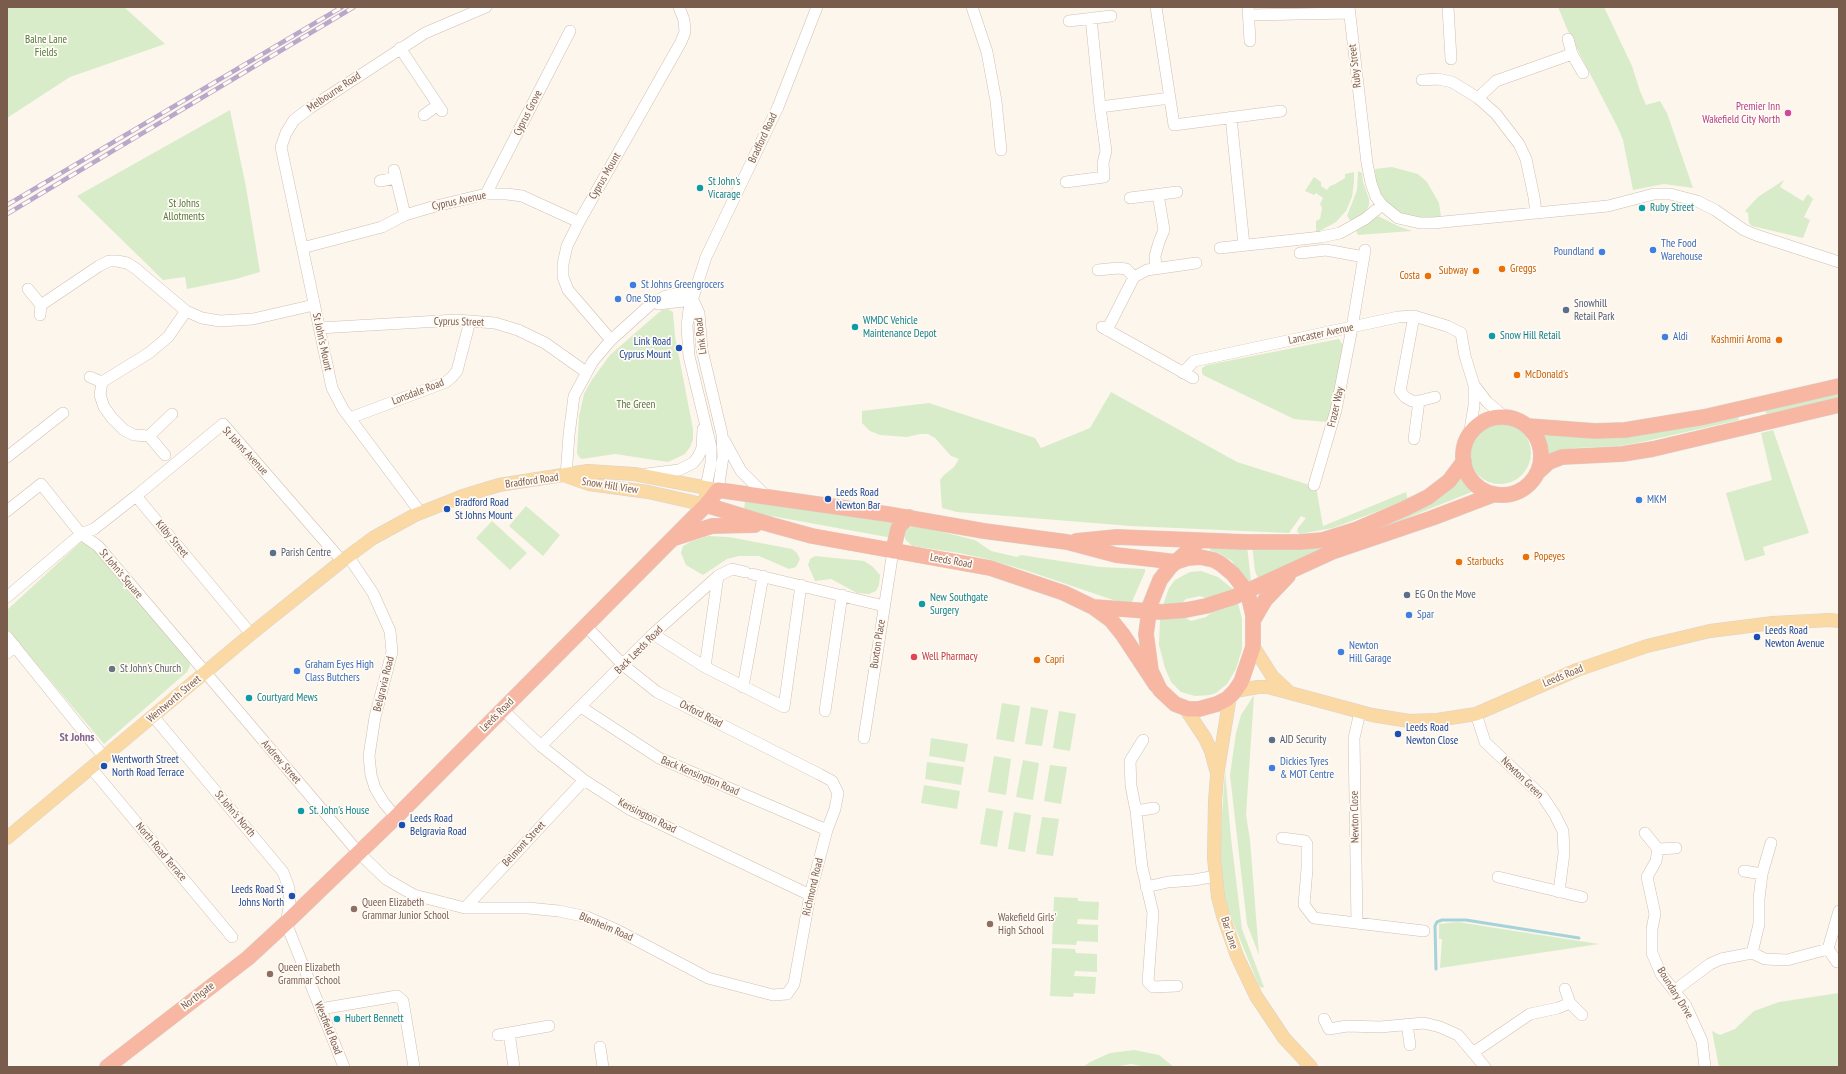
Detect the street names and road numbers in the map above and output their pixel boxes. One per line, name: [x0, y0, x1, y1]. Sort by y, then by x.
street label: Ruby Street: [1346, 43, 1364, 89]
street label: Melbourne Road: [305, 69, 363, 115]
street label: Cyprus Grove: [511, 88, 545, 138]
street label: Bradford Road: [746, 111, 780, 165]
street label: Cyprus Mount: [586, 150, 624, 202]
street label: Cyprus Avenue: [431, 189, 487, 213]
street label: St John's Mount: [309, 312, 335, 372]
street label: Cyprus Street: [434, 315, 484, 329]
street label: Link Road: [692, 317, 710, 355]
street label: Lancaster Avenue: [1287, 321, 1355, 347]
street label: Lonsdale Road: [390, 376, 446, 408]
street label: Frazer Way: [1325, 385, 1347, 429]
street label: St Johns Avenue: [219, 424, 271, 478]
street label: Bradford Road: [504, 471, 560, 491]
street label: Snow Hill View: [581, 475, 639, 497]
street label: Kilby Street: [153, 518, 191, 560]
street label: St John's Square: [96, 546, 146, 602]
street label: Leeds Road: [929, 551, 973, 571]
street label: Buxton Place: [868, 619, 888, 669]
street label: Back Leeds Road: [612, 623, 666, 677]
street label: Belgravia Road: [371, 655, 397, 713]
street label: Leeds Road: [1541, 662, 1585, 690]
street label: Wentworth Street: [144, 672, 204, 726]
street label: Leeds Road: [477, 695, 517, 735]
street label: Oxford Road: [677, 698, 725, 730]
street label: Andrew Street: [258, 737, 304, 787]
street label: Back Kensington Road: [659, 754, 741, 798]
street label: Newton Green: [1498, 755, 1546, 801]
street label: St John's North: [212, 788, 258, 840]
street label: Newton Close: [1348, 791, 1362, 843]
street label: Kensington Road: [616, 796, 678, 836]
street label: Belmont Street: [500, 819, 548, 869]
street label: North Road Terrace: [133, 820, 189, 884]
street label: Richmond Road: [800, 857, 826, 917]
street label: Blenheim Road: [577, 910, 635, 944]
street label: Bar Lane: [1218, 915, 1240, 951]
street label: Boundary Drive: [1654, 965, 1696, 1021]
street label: Northgate: [179, 979, 217, 1013]
street label: Westfield Road: [311, 1000, 345, 1056]

